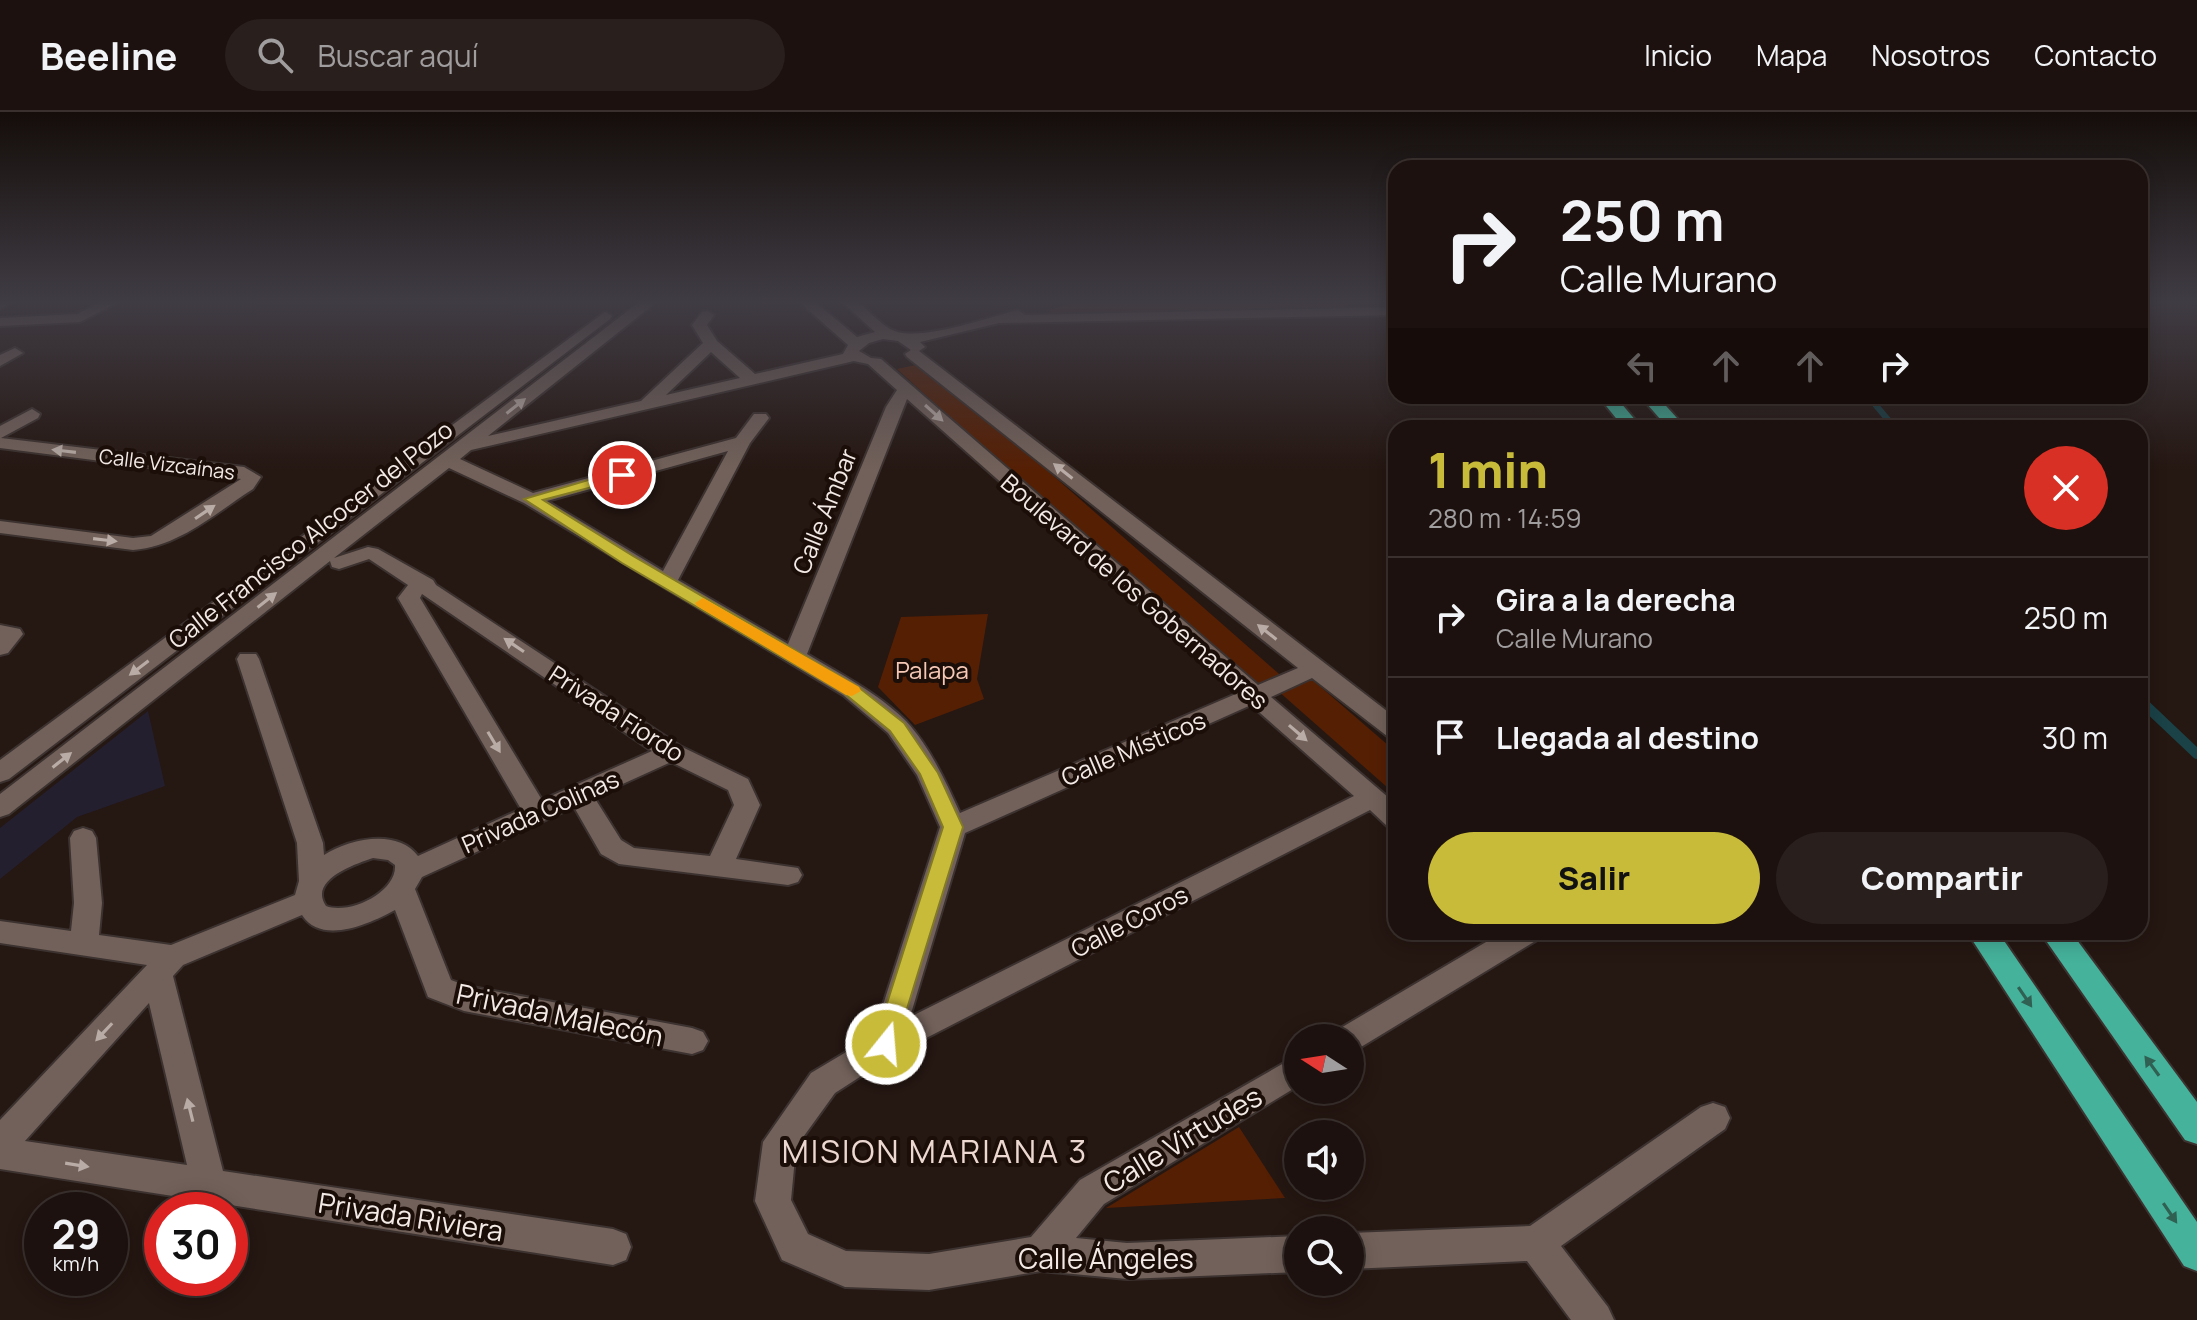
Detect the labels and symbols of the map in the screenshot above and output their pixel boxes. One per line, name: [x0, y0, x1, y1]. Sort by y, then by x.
one-way arrow: [506, 399, 526, 415]
one-way arrow: [924, 404, 943, 422]
street label: Calle Francisco Alcocer del Pozo: [161, 413, 459, 655]
pin: [588, 441, 656, 509]
street label: Calle Vizcaínas: [97, 442, 237, 486]
street label: Calle Ámbar: [784, 443, 864, 579]
one-way arrow: [51, 444, 76, 457]
one-way arrow: [1053, 463, 1073, 480]
street label: Boulevard de los Gobernadores: [994, 466, 1276, 716]
one-way arrow: [194, 505, 216, 520]
one-way arrow: [93, 534, 118, 547]
one-way arrow: [257, 593, 277, 609]
one-way arrow: [1257, 625, 1277, 641]
one-way arrow: [503, 638, 525, 652]
park label: Palapa: [895, 653, 969, 686]
street label: Privada Fiordo: [543, 657, 691, 769]
one-way arrow: [129, 659, 149, 675]
street label: Calle Místicos: [1056, 703, 1210, 793]
one-way arrow: [1288, 723, 1307, 741]
one-way arrow: [487, 731, 501, 753]
one-way arrow: [51, 753, 72, 769]
street label: Privada Colinas: [456, 762, 624, 860]
street label: Calle Coros: [1065, 877, 1193, 965]
street label: Privada Malecón: [453, 974, 667, 1054]
one-way arrow: [2017, 986, 2032, 1007]
position arrow: [844, 1002, 928, 1086]
one-way arrow: [96, 1022, 114, 1041]
north arrow: [1284, 1024, 1364, 1104]
one-way arrow: [2144, 1056, 2160, 1076]
street label: Calle Virtudes: [1095, 1077, 1269, 1201]
one-way arrow: [184, 1097, 196, 1122]
district label: MISION MARIANA 3: [782, 1129, 1088, 1173]
one-way arrow: [65, 1159, 90, 1172]
street label: Privada Riviera: [316, 1183, 506, 1249]
speed limit sign: 30: [144, 1192, 248, 1296]
one-way arrow: [2162, 1202, 2177, 1223]
street label: Calle Ángeles: [1018, 1239, 1194, 1277]

